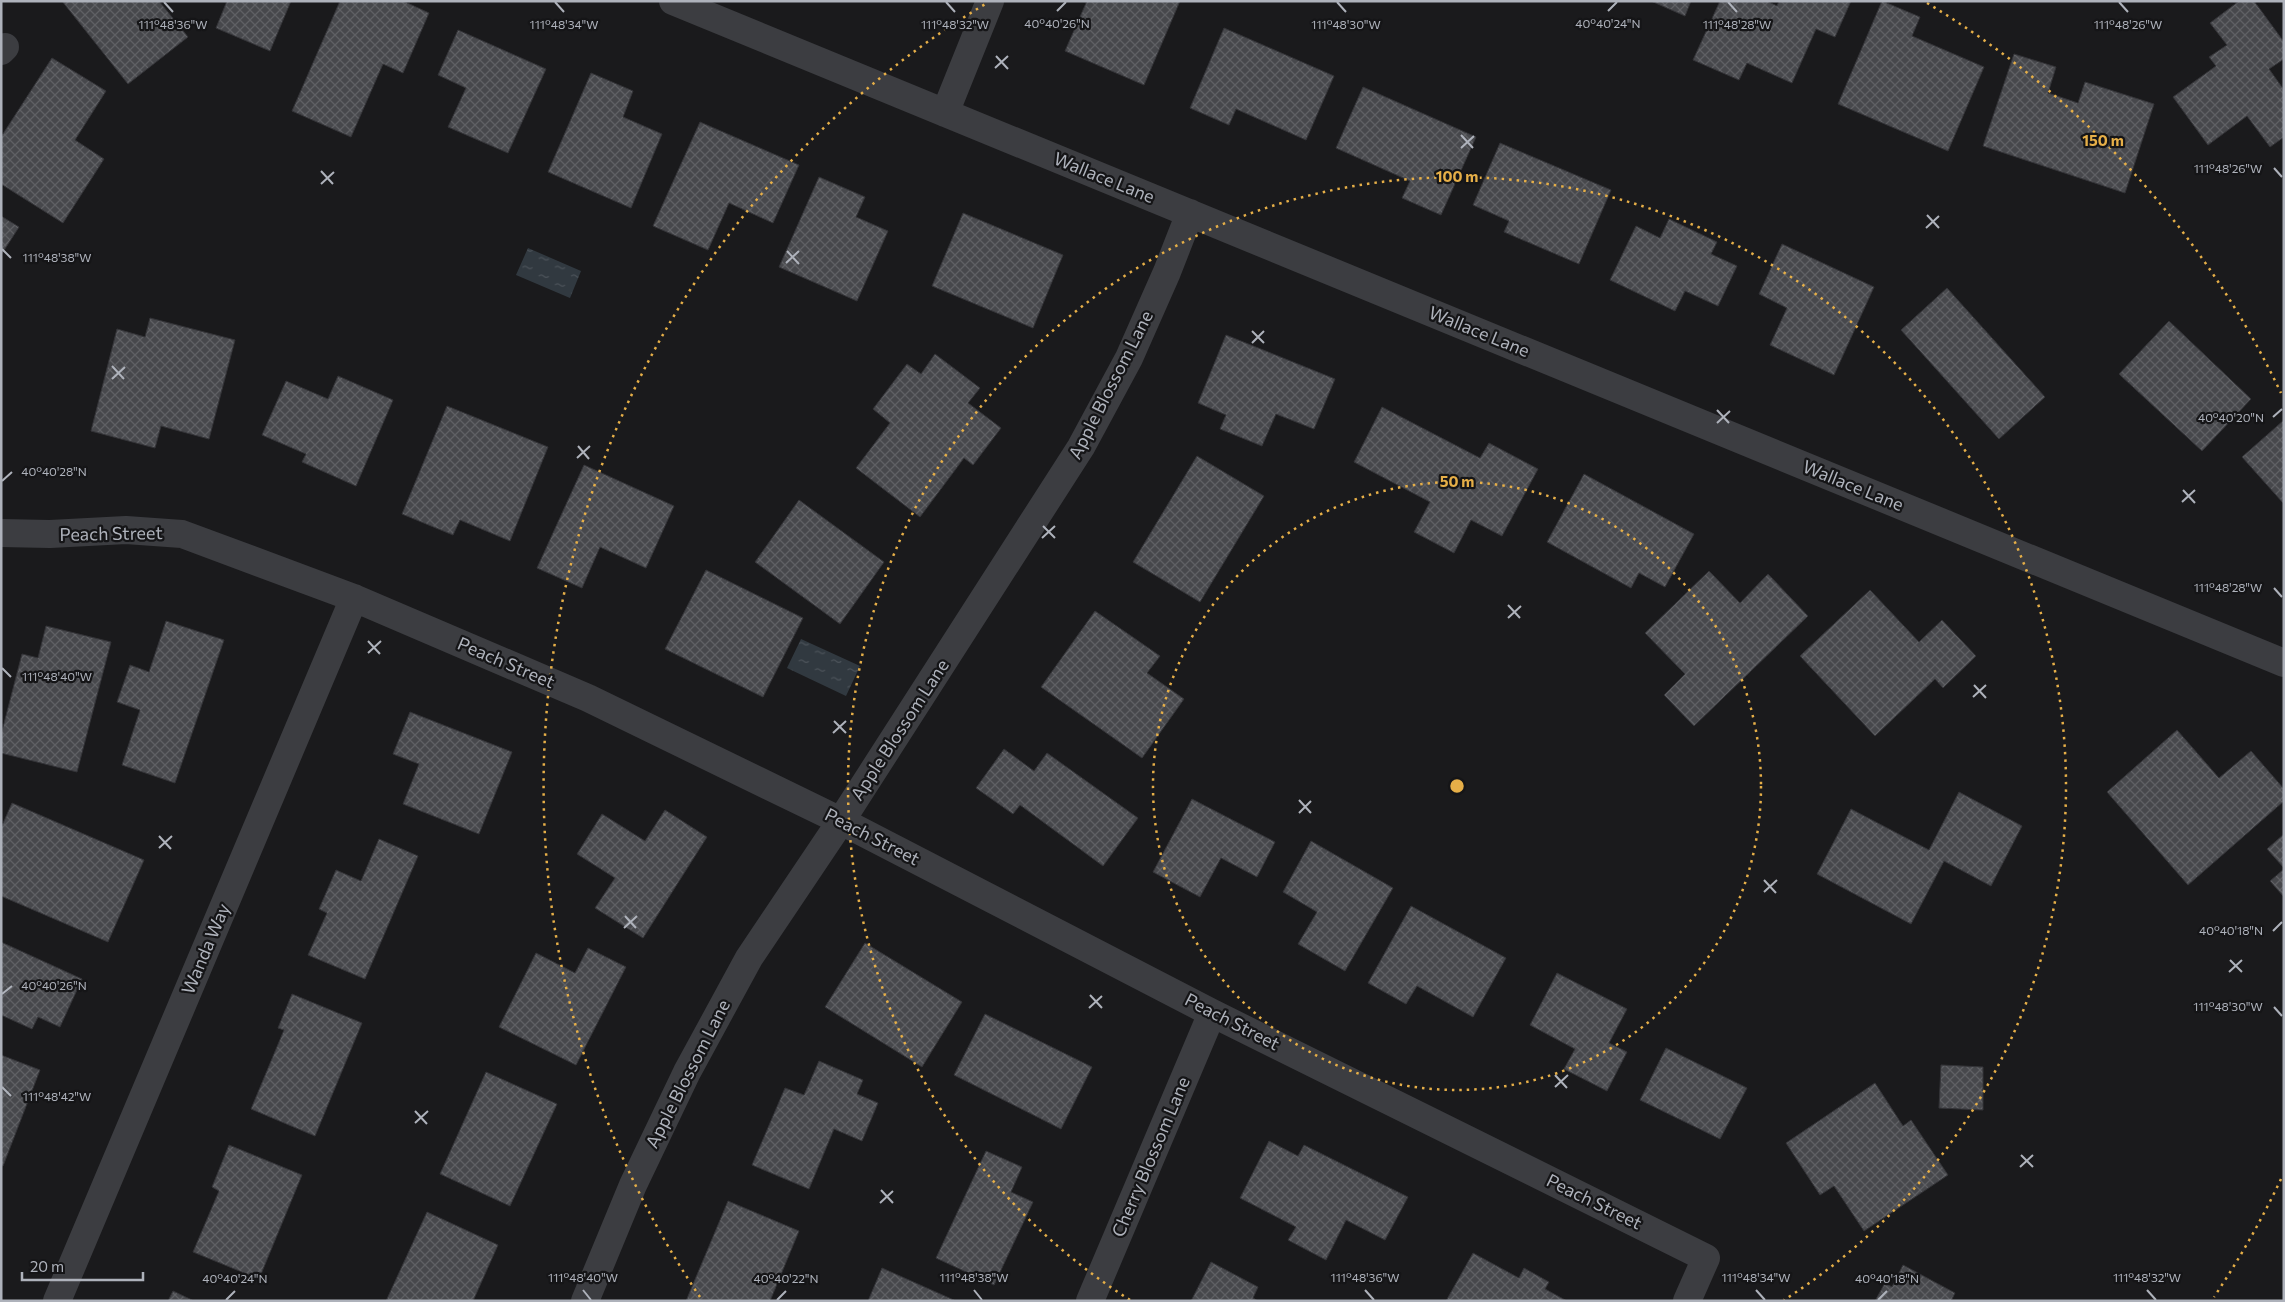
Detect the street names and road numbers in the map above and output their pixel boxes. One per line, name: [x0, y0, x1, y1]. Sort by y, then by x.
street label: Wallace Lane: [1051, 147, 1158, 207]
street label: Wallace Lane: [1426, 301, 1533, 361]
street label: Apple Blossom Lane: [1063, 307, 1157, 463]
street label: Wallace Lane: [1800, 455, 1907, 515]
street label: Peach Street: [59, 521, 163, 545]
street label: Peach Street: [454, 632, 558, 692]
street label: Apple Blossom Lane: [845, 655, 953, 804]
street label: Peach Street: [821, 803, 924, 869]
street label: Wanda Way: [176, 900, 234, 997]
street label: Peach Street: [1181, 988, 1284, 1054]
street label: Apple Blossom Lane: [640, 996, 734, 1152]
street label: Cherry Blossom Lane: [1106, 1073, 1194, 1240]
street label: Peach Street: [1543, 1169, 1646, 1234]

